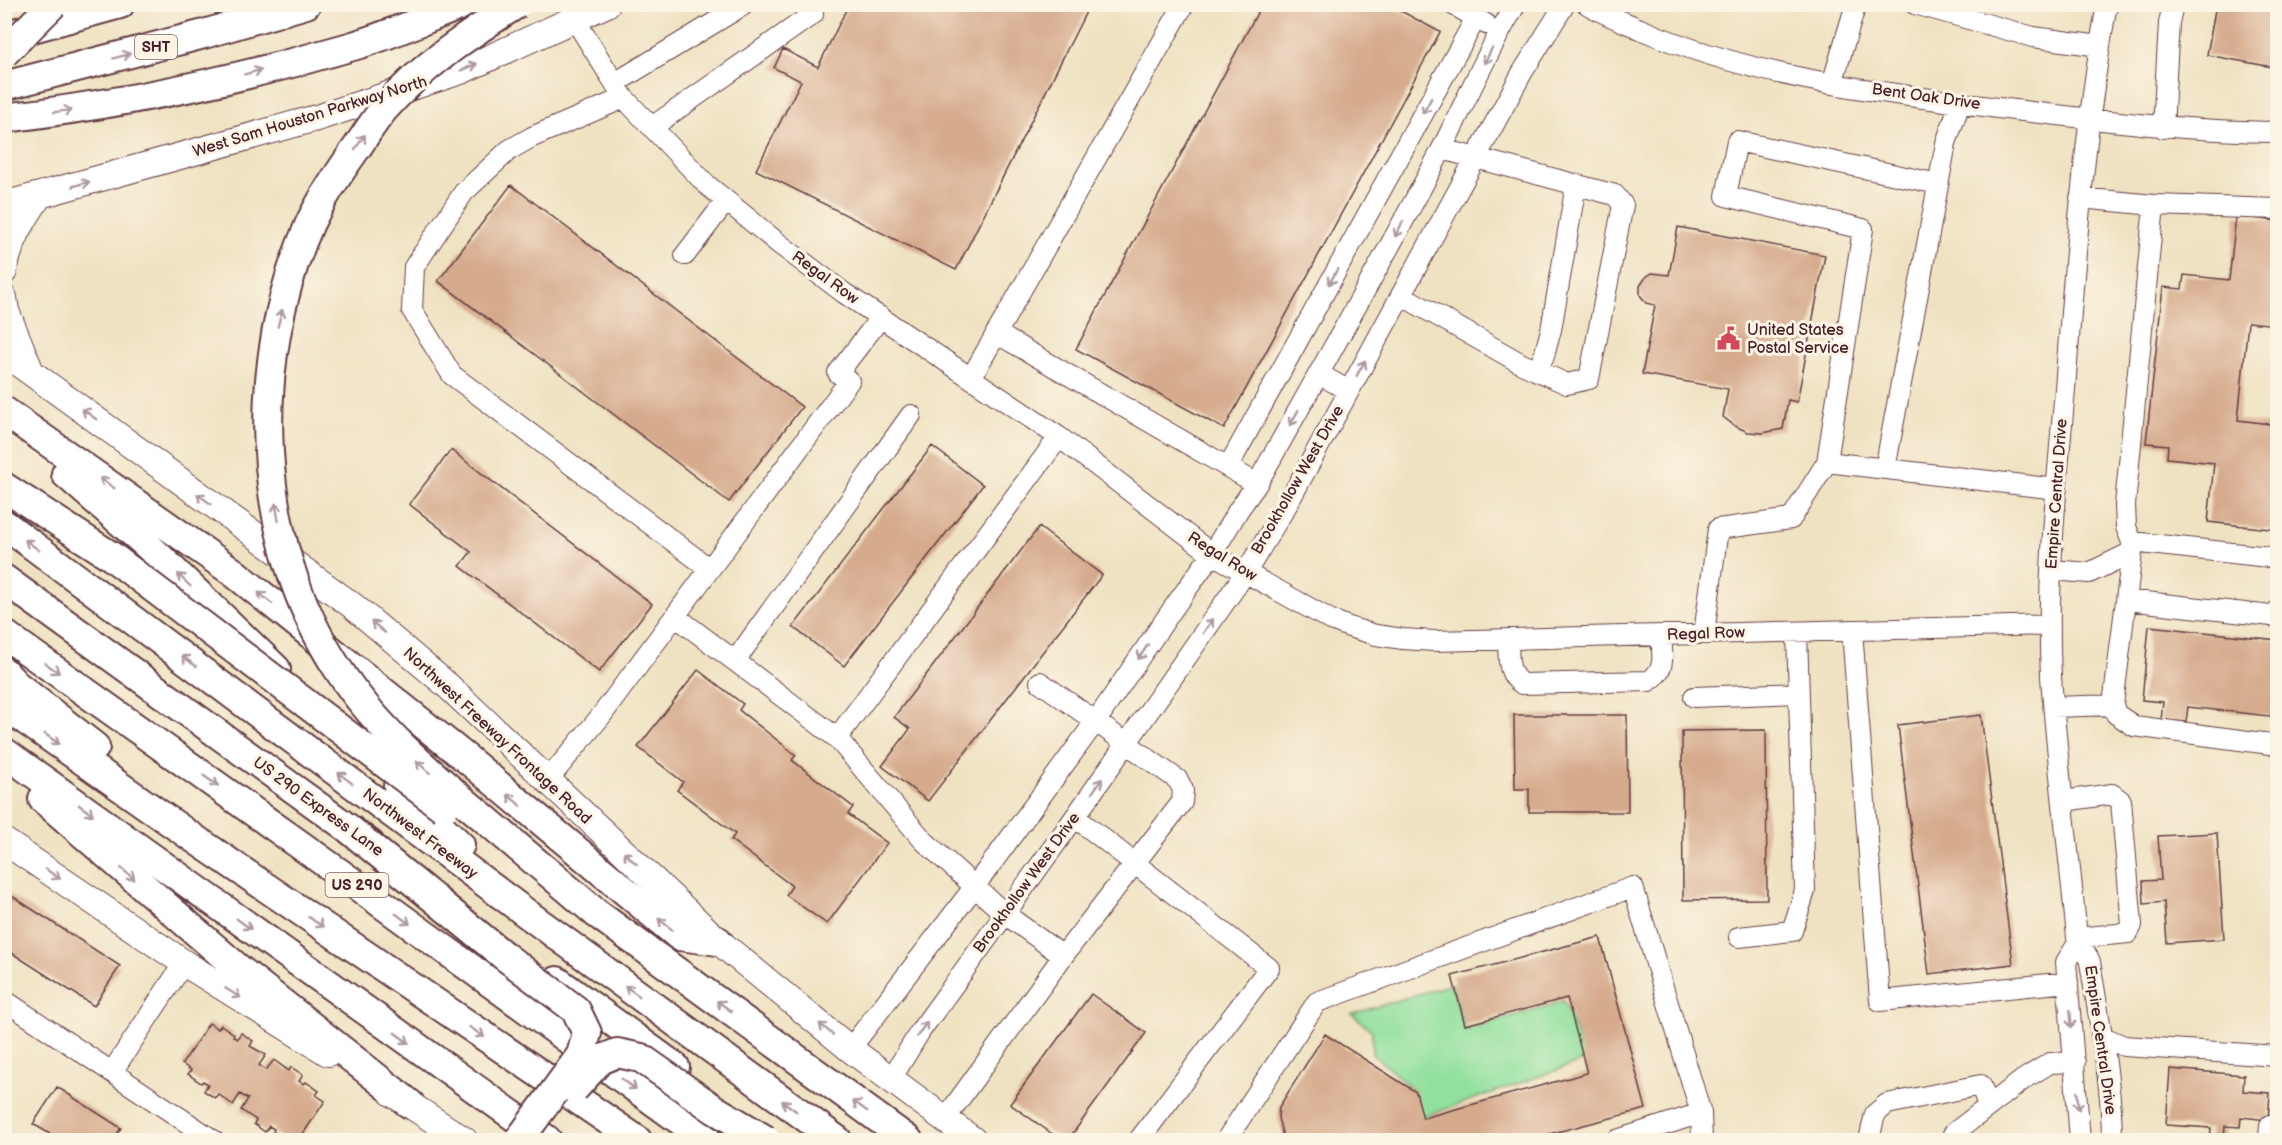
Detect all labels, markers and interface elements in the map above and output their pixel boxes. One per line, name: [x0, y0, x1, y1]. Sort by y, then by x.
road number: SHT: [135, 35, 177, 59]
one-way arrow: [1481, 46, 1493, 64]
one-way arrow: [112, 49, 131, 61]
one-way arrow: [459, 61, 477, 73]
one-way arrow: [244, 66, 263, 77]
street label: West Sam Houston Parkway North: [191, 72, 429, 162]
street label: Bent Oak Drive: [1870, 80, 1982, 114]
one-way arrow: [1421, 97, 1432, 115]
one-way arrow: [52, 105, 72, 116]
one-way arrow: [354, 135, 366, 151]
one-way arrow: [71, 178, 90, 189]
one-way arrow: [1393, 220, 1404, 238]
street label: Regal Row: [788, 247, 862, 309]
one-way arrow: [1327, 268, 1339, 285]
one-way arrow: [275, 309, 286, 328]
place label: United States Postal Service: [1747, 321, 1849, 358]
public building icon: United States Postal Service: [1716, 326, 1742, 352]
one-way arrow: [1355, 360, 1367, 377]
street label: Brookhollow West Drive: [1248, 402, 1349, 558]
one-way arrow: [81, 408, 97, 420]
one-way arrow: [1288, 409, 1300, 426]
street label: Empire Central Drive: [2042, 418, 2072, 570]
one-way arrow: [99, 477, 115, 490]
one-way arrow: [197, 492, 213, 505]
one-way arrow: [271, 502, 282, 522]
street label: Regal Row: [1184, 528, 1260, 586]
one-way arrow: [25, 538, 41, 551]
one-way arrow: [176, 572, 191, 587]
one-way arrow: [257, 591, 273, 604]
one-way arrow: [1202, 618, 1214, 635]
one-way arrow: [371, 620, 386, 634]
street label: Regal Row: [1667, 623, 1746, 645]
street label: Northwest Freeway Frontage Road: [399, 644, 595, 828]
one-way arrow: [1137, 644, 1149, 660]
one-way arrow: [181, 655, 197, 668]
one-way arrow: [44, 662, 60, 674]
one-way arrow: [44, 733, 60, 745]
street label: US 290 Express Lane: [249, 753, 387, 861]
one-way arrow: [416, 760, 431, 774]
one-way arrow: [337, 772, 353, 784]
one-way arrow: [202, 775, 218, 787]
one-way arrow: [1091, 778, 1103, 795]
street label: Northwest Freeway: [359, 785, 482, 884]
one-way arrow: [507, 793, 522, 807]
one-way arrow: [78, 804, 94, 816]
street label: Brookhollow West Drive: [970, 809, 1085, 957]
one-way arrow: [622, 851, 637, 865]
one-way arrow: [120, 867, 136, 880]
one-way arrow: [44, 868, 61, 880]
road number: US 290: [326, 873, 388, 897]
one-way arrow: [395, 913, 411, 926]
one-way arrow: [308, 916, 324, 928]
one-way arrow: [236, 918, 252, 930]
one-way arrow: [657, 918, 673, 931]
street label: Empire Central Drive: [2080, 964, 2120, 1117]
one-way arrow: [625, 985, 641, 997]
one-way arrow: [224, 988, 241, 1000]
one-way arrow: [716, 1000, 732, 1013]
one-way arrow: [2066, 1008, 2077, 1028]
one-way arrow: [915, 1021, 928, 1038]
one-way arrow: [819, 1022, 834, 1036]
one-way arrow: [469, 1026, 485, 1038]
one-way arrow: [394, 1032, 410, 1044]
one-way arrow: [620, 1078, 636, 1090]
one-way arrow: [2073, 1091, 2084, 1111]
one-way arrow: [782, 1100, 798, 1112]
one-way arrow: [853, 1100, 869, 1112]

